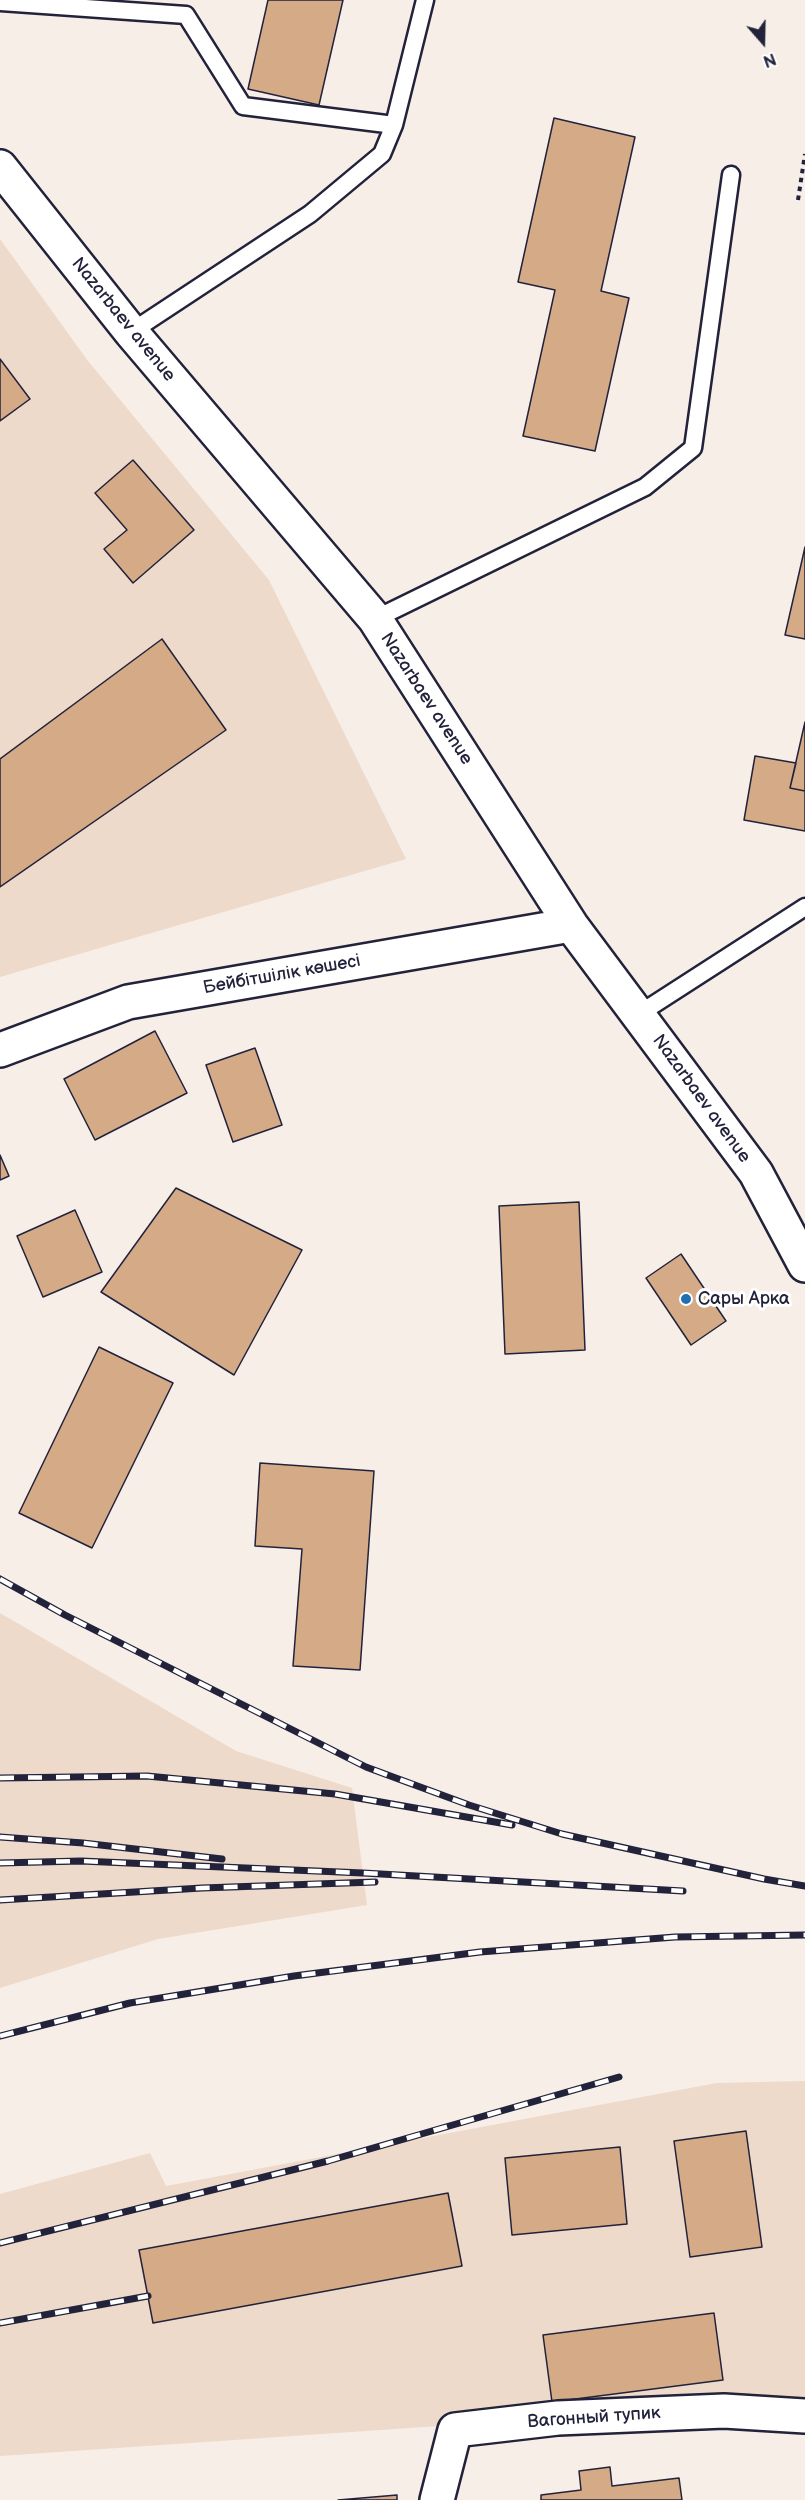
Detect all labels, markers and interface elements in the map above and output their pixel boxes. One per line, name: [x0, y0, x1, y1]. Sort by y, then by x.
north arrow: [733, 12, 793, 72]
text: N: [760, 48, 778, 70]
street label: Nazarbaev avenue: [66, 254, 180, 386]
street label: Nazarbaev avenue: [375, 629, 477, 769]
street label: Бейбітшілік көшесі: [202, 951, 362, 999]
street label: Nazarbaev avenue: [647, 1031, 755, 1167]
place label: Сары Арка: [698, 1288, 790, 1310]
marker: Сары Арка: [679, 1292, 693, 1306]
street label: Вагонный тупик: [527, 2403, 661, 2433]

